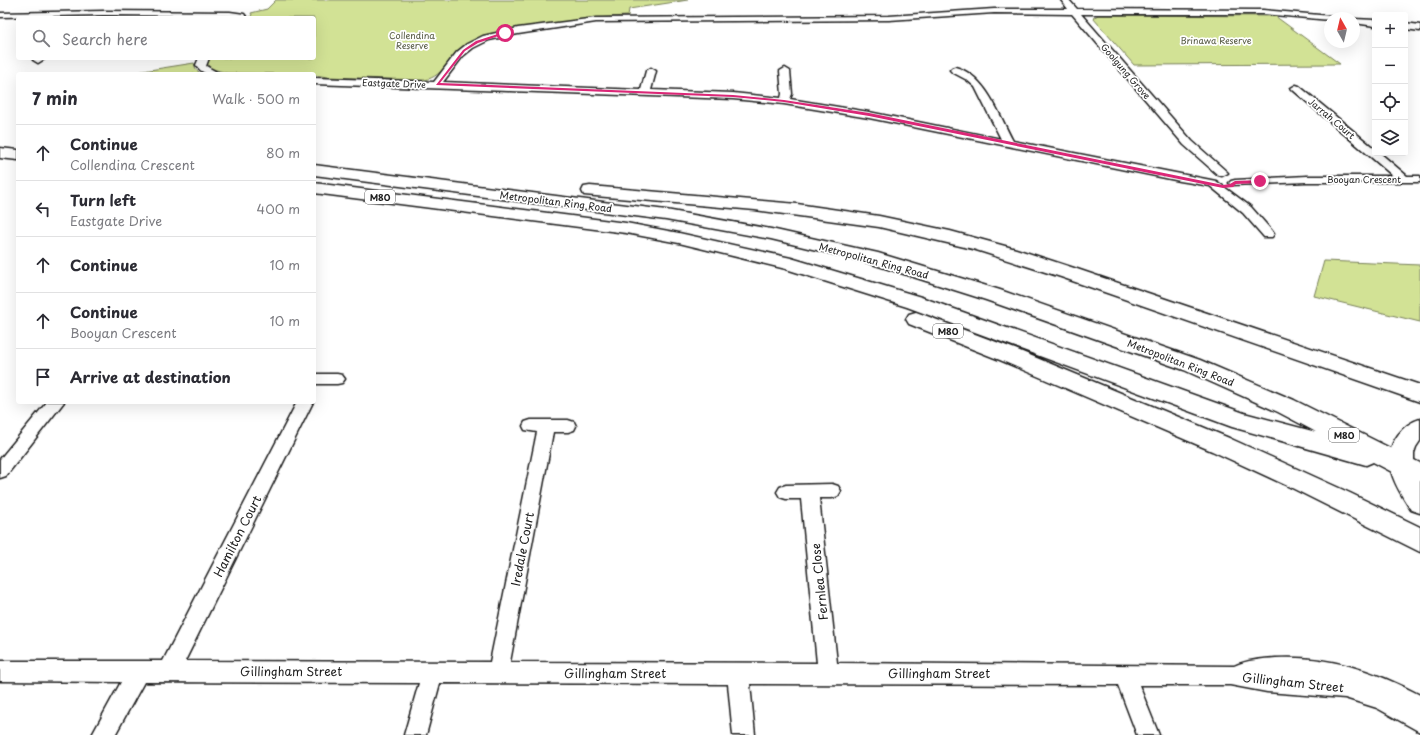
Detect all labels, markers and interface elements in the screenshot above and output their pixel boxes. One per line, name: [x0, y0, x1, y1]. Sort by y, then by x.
north arrow: [1324, 12, 1360, 48]
map controls: [1372, 12, 1408, 156]
button: +: [1372, 12, 1408, 48]
search box: [16, 16, 316, 60]
route start: [496, 24, 514, 42]
icon: search: [30, 27, 52, 49]
text: Search here: [62, 27, 148, 50]
park label: Collendina Reserve: [389, 28, 435, 52]
park label: Brinawa Reserve: [1180, 33, 1252, 47]
street label: Goolgung Grove: [1098, 40, 1154, 102]
button: −: [1372, 48, 1408, 84]
street label: Eastgate Drive: [362, 75, 426, 91]
button: locate: [1372, 84, 1408, 120]
text: 7 min: [32, 85, 78, 111]
text: Walk · 500 m: [212, 89, 300, 108]
street label: Jarrah Court: [1306, 94, 1359, 142]
button: layers: [1372, 120, 1408, 156]
text: Continue: [70, 132, 138, 155]
icon: ahead: [32, 142, 54, 164]
text: 80 m: [266, 143, 300, 162]
text: Collendina Crescent: [70, 155, 195, 174]
route end: [1251, 172, 1269, 190]
street label: Booyan Crescent: [1327, 172, 1401, 186]
street label: Metropolitan Ring Road: [499, 187, 613, 215]
text: Turn left: [70, 188, 136, 211]
road number: M80: [365, 190, 395, 204]
icon: left: [32, 198, 54, 220]
text: 400 m: [257, 199, 300, 218]
text: Eastgate Drive: [70, 211, 162, 230]
street label: Metropolitan Ring Road: [817, 238, 931, 282]
text: Continue: [70, 253, 138, 276]
icon: ahead: [32, 254, 54, 276]
text: 10 m: [270, 255, 300, 274]
text: Continue: [70, 300, 138, 323]
icon: ahead: [32, 310, 54, 332]
text: 10 m: [270, 311, 300, 330]
text: Booyan Crescent: [70, 323, 177, 342]
road number: M80: [933, 324, 963, 338]
street label: Metropolitan Ring Road: [1126, 335, 1237, 389]
text: Arrive at destination: [70, 365, 231, 388]
icon: arrive: [32, 366, 54, 388]
road number: M80: [1329, 428, 1359, 442]
street label: Hamilton Court: [209, 492, 265, 580]
street label: Iredale Court: [506, 510, 538, 588]
street label: Fernlea Close: [806, 543, 832, 621]
street label: Gillingham Street: [240, 662, 342, 680]
street label: Gillingham Street: [564, 664, 666, 682]
street label: Gillingham Street: [888, 664, 990, 682]
street label: Gillingham Street: [1241, 668, 1345, 696]

